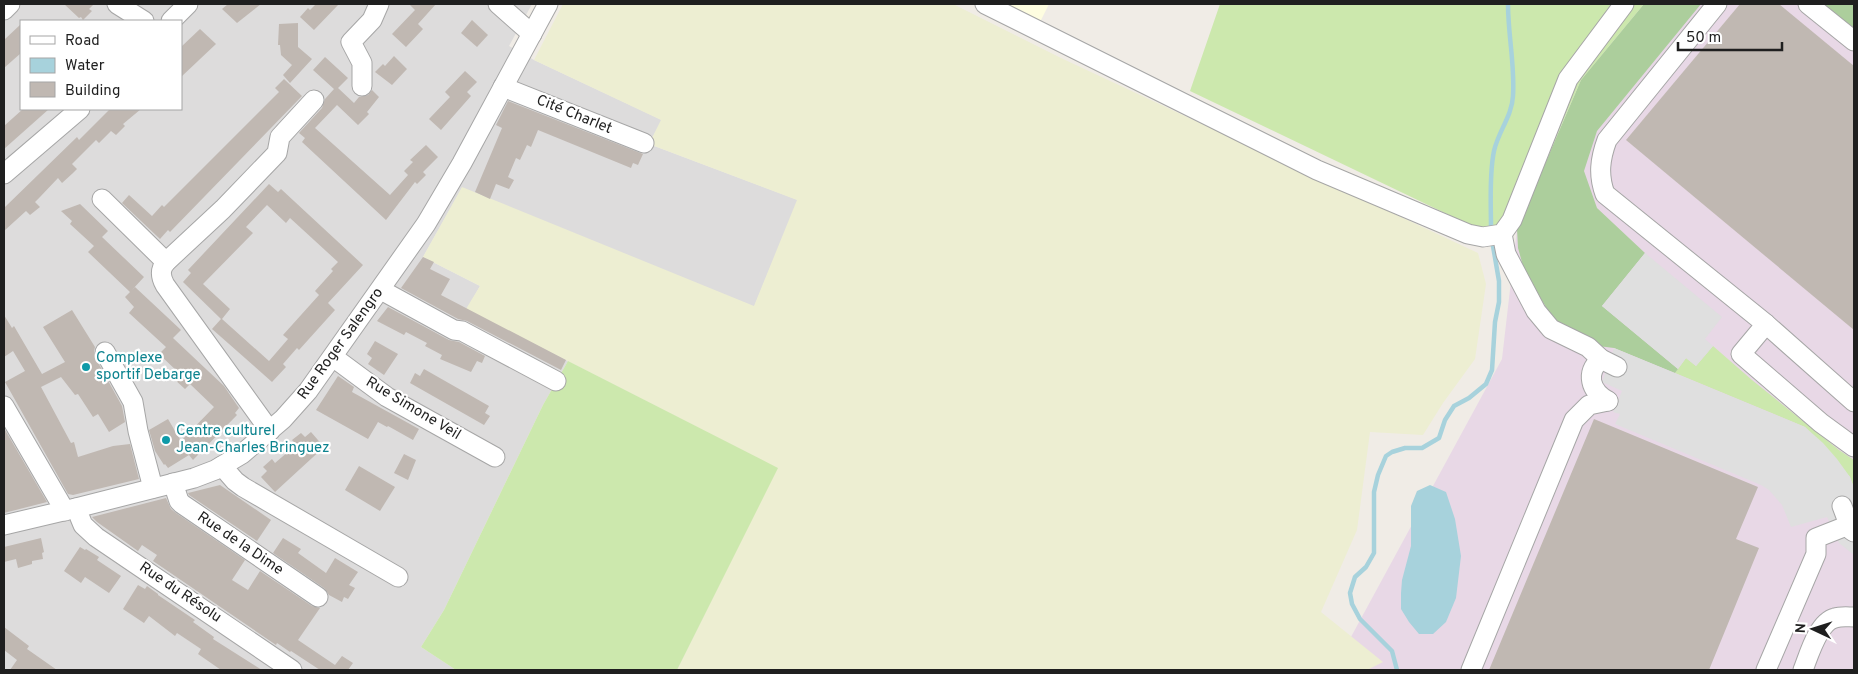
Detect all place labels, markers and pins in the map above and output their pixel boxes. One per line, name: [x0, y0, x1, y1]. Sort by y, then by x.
place label: Complexe sportif Debarge: [96, 349, 201, 385]
marker: Complexe sportif Debarge: [80, 361, 92, 373]
place label: Centre culturel Jean-Charles Bringuez: [176, 422, 330, 458]
marker: Centre culturel Jean-Charles Bringuez: [160, 434, 172, 446]

